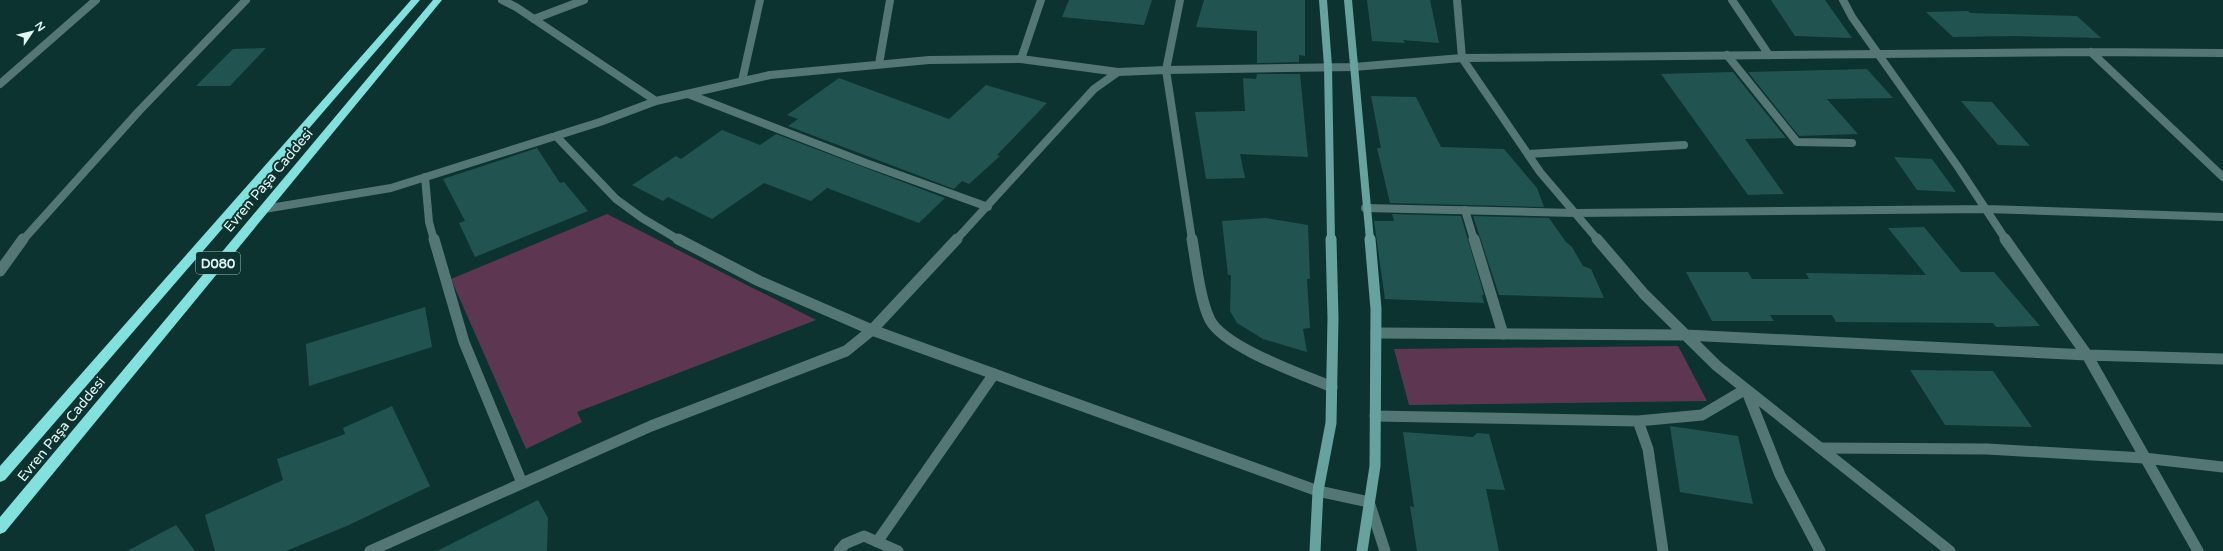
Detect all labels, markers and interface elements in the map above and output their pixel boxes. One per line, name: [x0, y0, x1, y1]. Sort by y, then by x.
north arrow: [12, 12, 52, 52]
text: N: [32, 19, 48, 34]
street label: Evren Paşa Caddesi: [220, 125, 317, 236]
road number: D080: [196, 252, 240, 274]
street label: Evren Paşa Caddesi: [14, 373, 109, 485]

